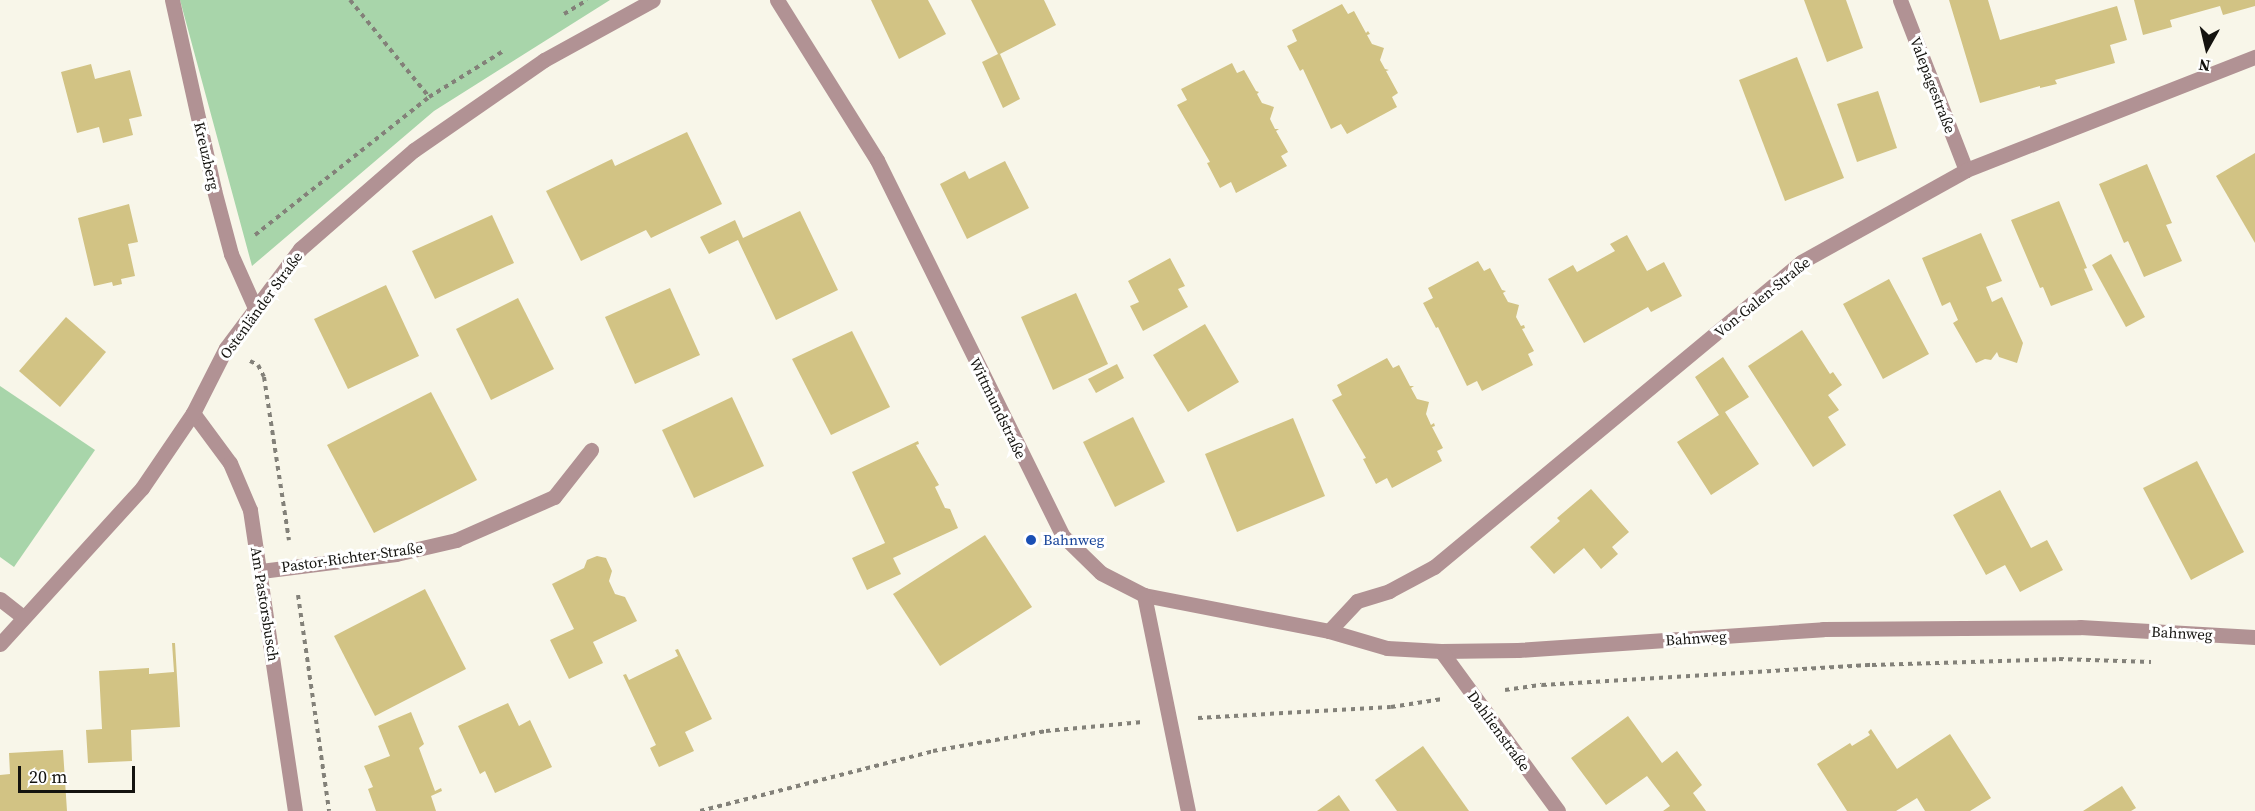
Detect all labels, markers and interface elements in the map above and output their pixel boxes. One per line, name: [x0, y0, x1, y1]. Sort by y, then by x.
north arrow: [2177, 18, 2237, 78]
street label: Valepagestraße: [1906, 34, 1960, 136]
text: N: [2197, 54, 2212, 78]
street label: Kreuzberg: [190, 120, 224, 192]
street label: Ostenländer Straße: [216, 248, 306, 362]
street label: Von-Galen-Straße: [1711, 253, 1813, 341]
street label: Wittmundstraße: [966, 355, 1030, 461]
place label: Bahnweg: [1043, 531, 1104, 549]
marker: Bahnweg: [1024, 533, 1038, 547]
street label: Pastor-Richter-Straße: [280, 538, 424, 576]
street label: Am Pastorsbusch: [247, 546, 283, 662]
street label: Bahnweg: [2151, 622, 2213, 644]
street label: Bahnweg: [1665, 627, 1727, 649]
street label: Dahlienstraße: [1464, 687, 1534, 775]
scale bar: [21, 754, 138, 792]
text: 20 m: [29, 764, 67, 789]

